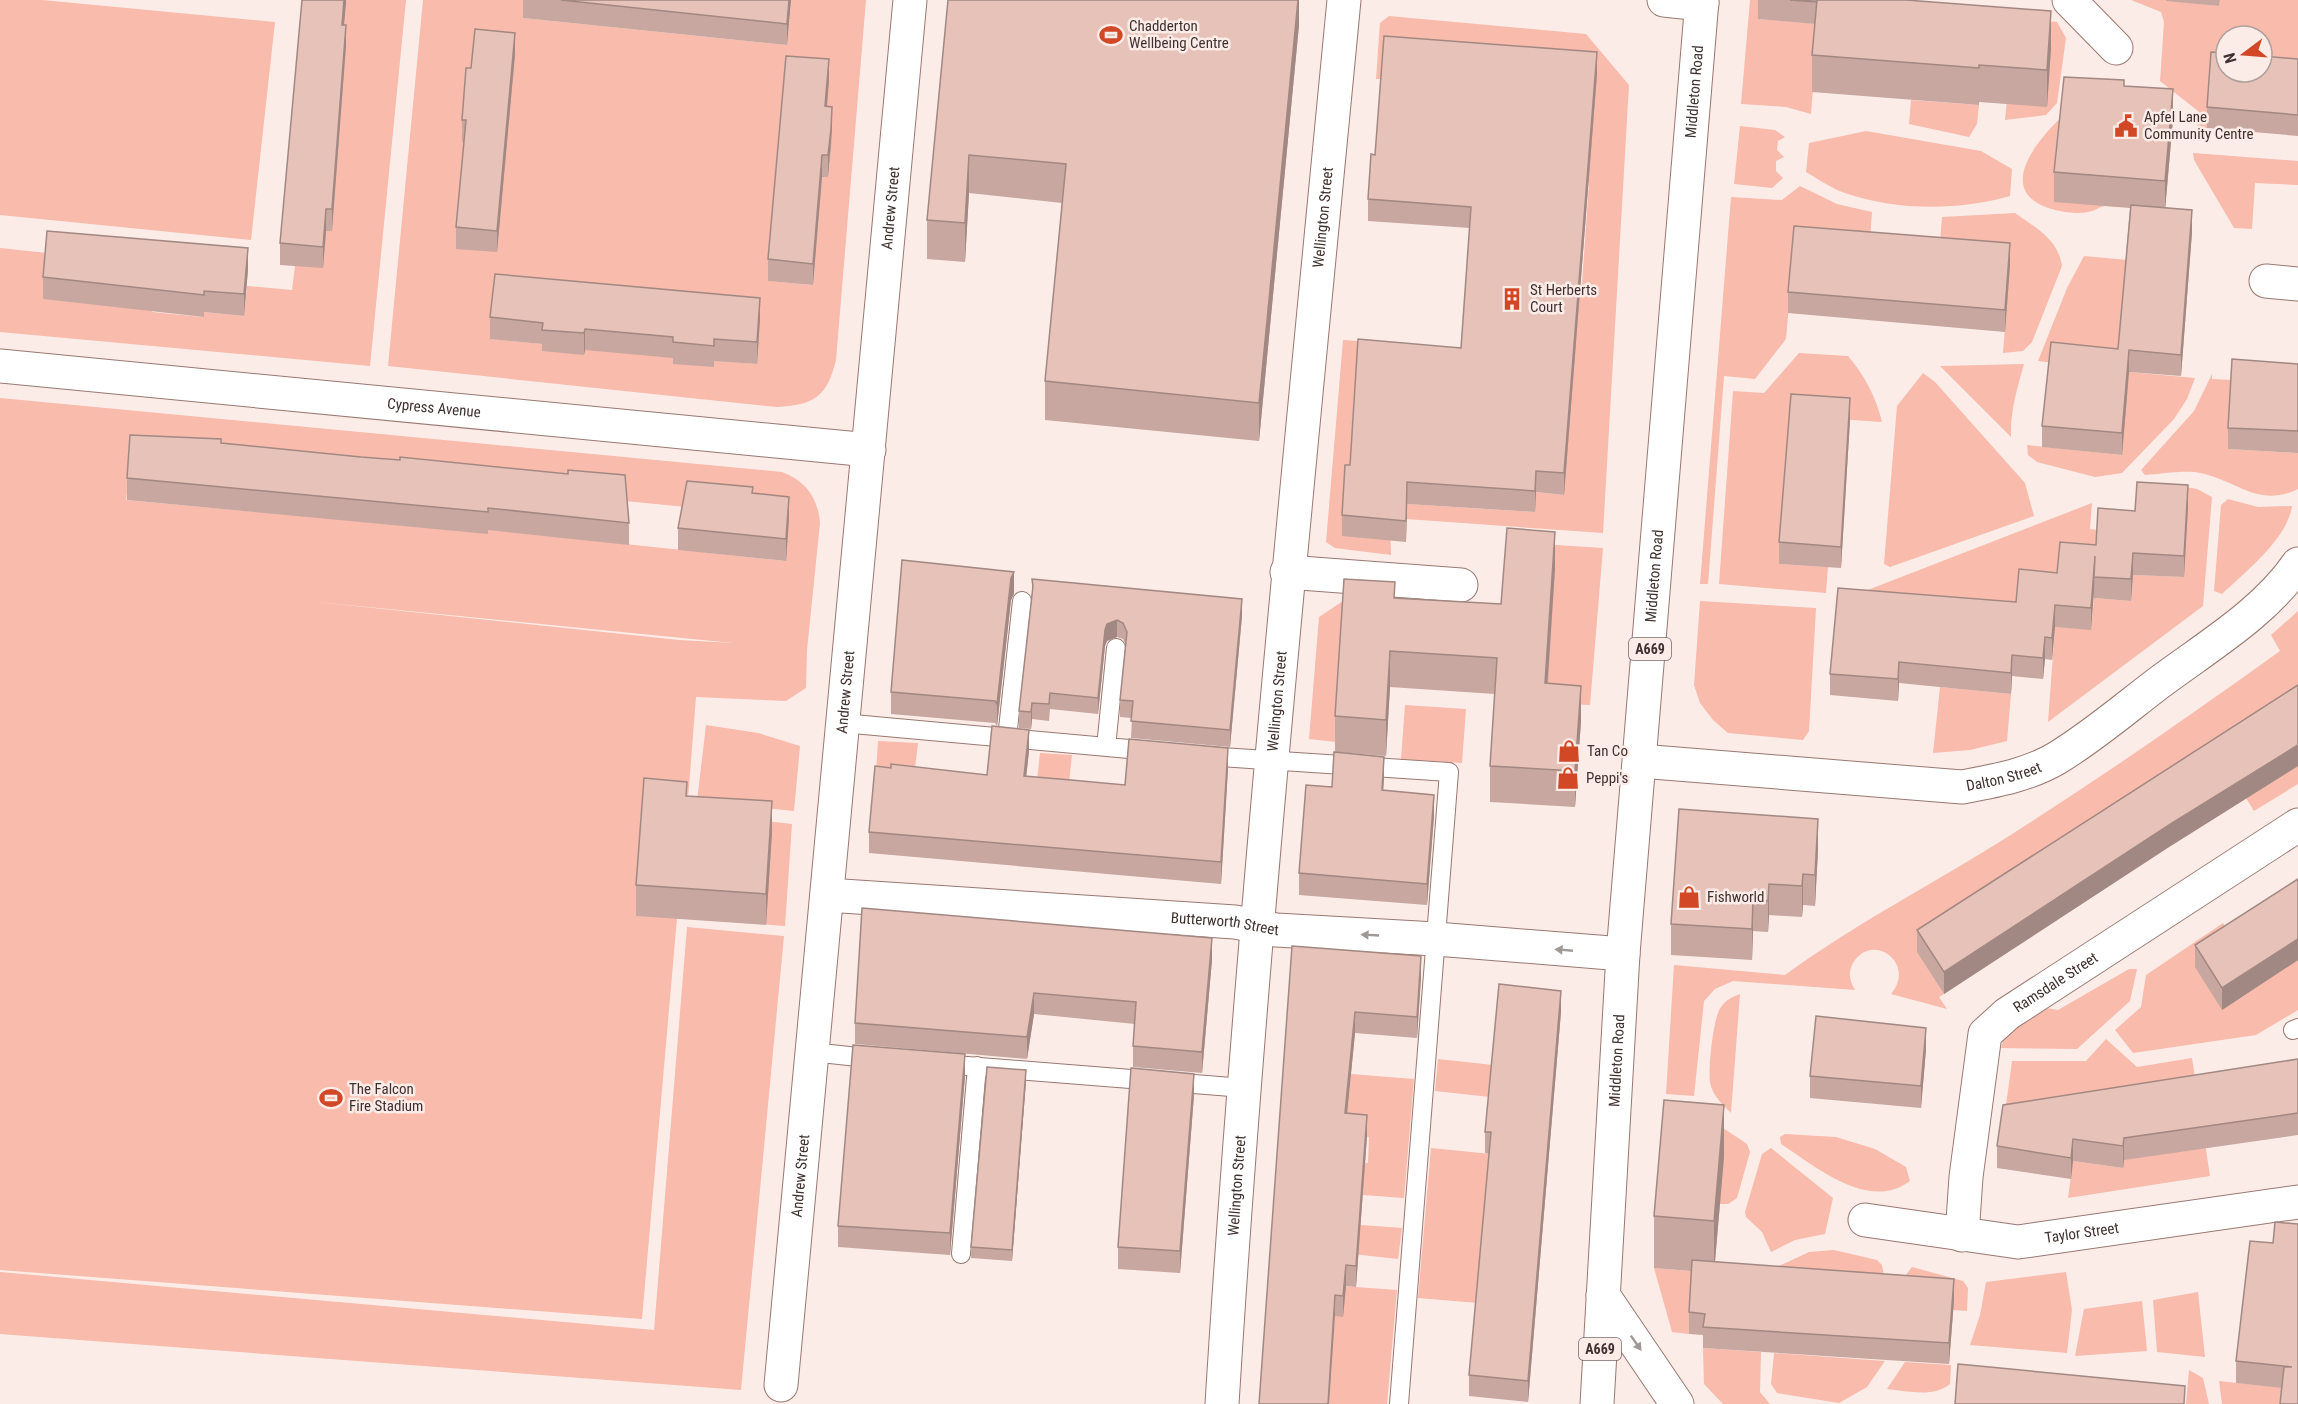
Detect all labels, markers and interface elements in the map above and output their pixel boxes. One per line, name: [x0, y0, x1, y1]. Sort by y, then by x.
place label: Chadderton Wellbeing Centre: [1129, 17, 1229, 52]
sports icon: Chadderton Wellbeing Centre: [1098, 22, 1124, 48]
north arrow: [2214, 24, 2274, 84]
street label: Middleton Road: [1682, 45, 1707, 139]
text: N: [2220, 51, 2241, 65]
place label: Apfel Lane Community Centre: [2144, 108, 2253, 143]
public building icon: Apfel Lane Community Centre: [2113, 113, 2139, 139]
street label: Andrew Street: [878, 166, 903, 250]
street label: Wellington Street: [1309, 166, 1337, 269]
place label: St Herberts Court: [1530, 281, 1597, 316]
building icon: St Herberts Court: [1499, 286, 1525, 312]
street label: Cypress Avenue: [386, 394, 482, 421]
street label: Middleton Road: [1641, 529, 1667, 623]
road number: A669: [1629, 638, 1671, 660]
street label: Andrew Street: [833, 650, 858, 734]
street label: Wellington Street: [1264, 650, 1291, 752]
shop icon: Tan Co: [1556, 738, 1582, 764]
place label: Tan Co: [1587, 742, 1628, 760]
street label: Dalton Street: [1965, 758, 2044, 795]
shop icon: Peppi's: [1555, 765, 1581, 791]
place label: Peppi's: [1586, 769, 1629, 787]
shop icon: Fishworld: [1676, 884, 1702, 910]
place label: Fishworld: [1707, 888, 1764, 906]
street label: Butterworth Street: [1170, 909, 1279, 939]
one-way arrow: [1360, 930, 1379, 940]
one-way arrow: [1555, 946, 1574, 955]
street label: Ramsdale Street: [2010, 948, 2101, 1016]
street label: Middleton Road: [1605, 1014, 1629, 1107]
place label: The Falcon Fire Stadium: [349, 1080, 423, 1115]
sports icon: The Falcon Fire Stadium: [318, 1085, 344, 1111]
street label: Andrew Street: [788, 1134, 813, 1218]
street label: Wellington Street: [1224, 1134, 1250, 1237]
street label: Taylor Street: [2044, 1219, 2120, 1247]
one-way arrow: [1631, 1335, 1642, 1351]
road number: A669: [1579, 1338, 1621, 1360]

